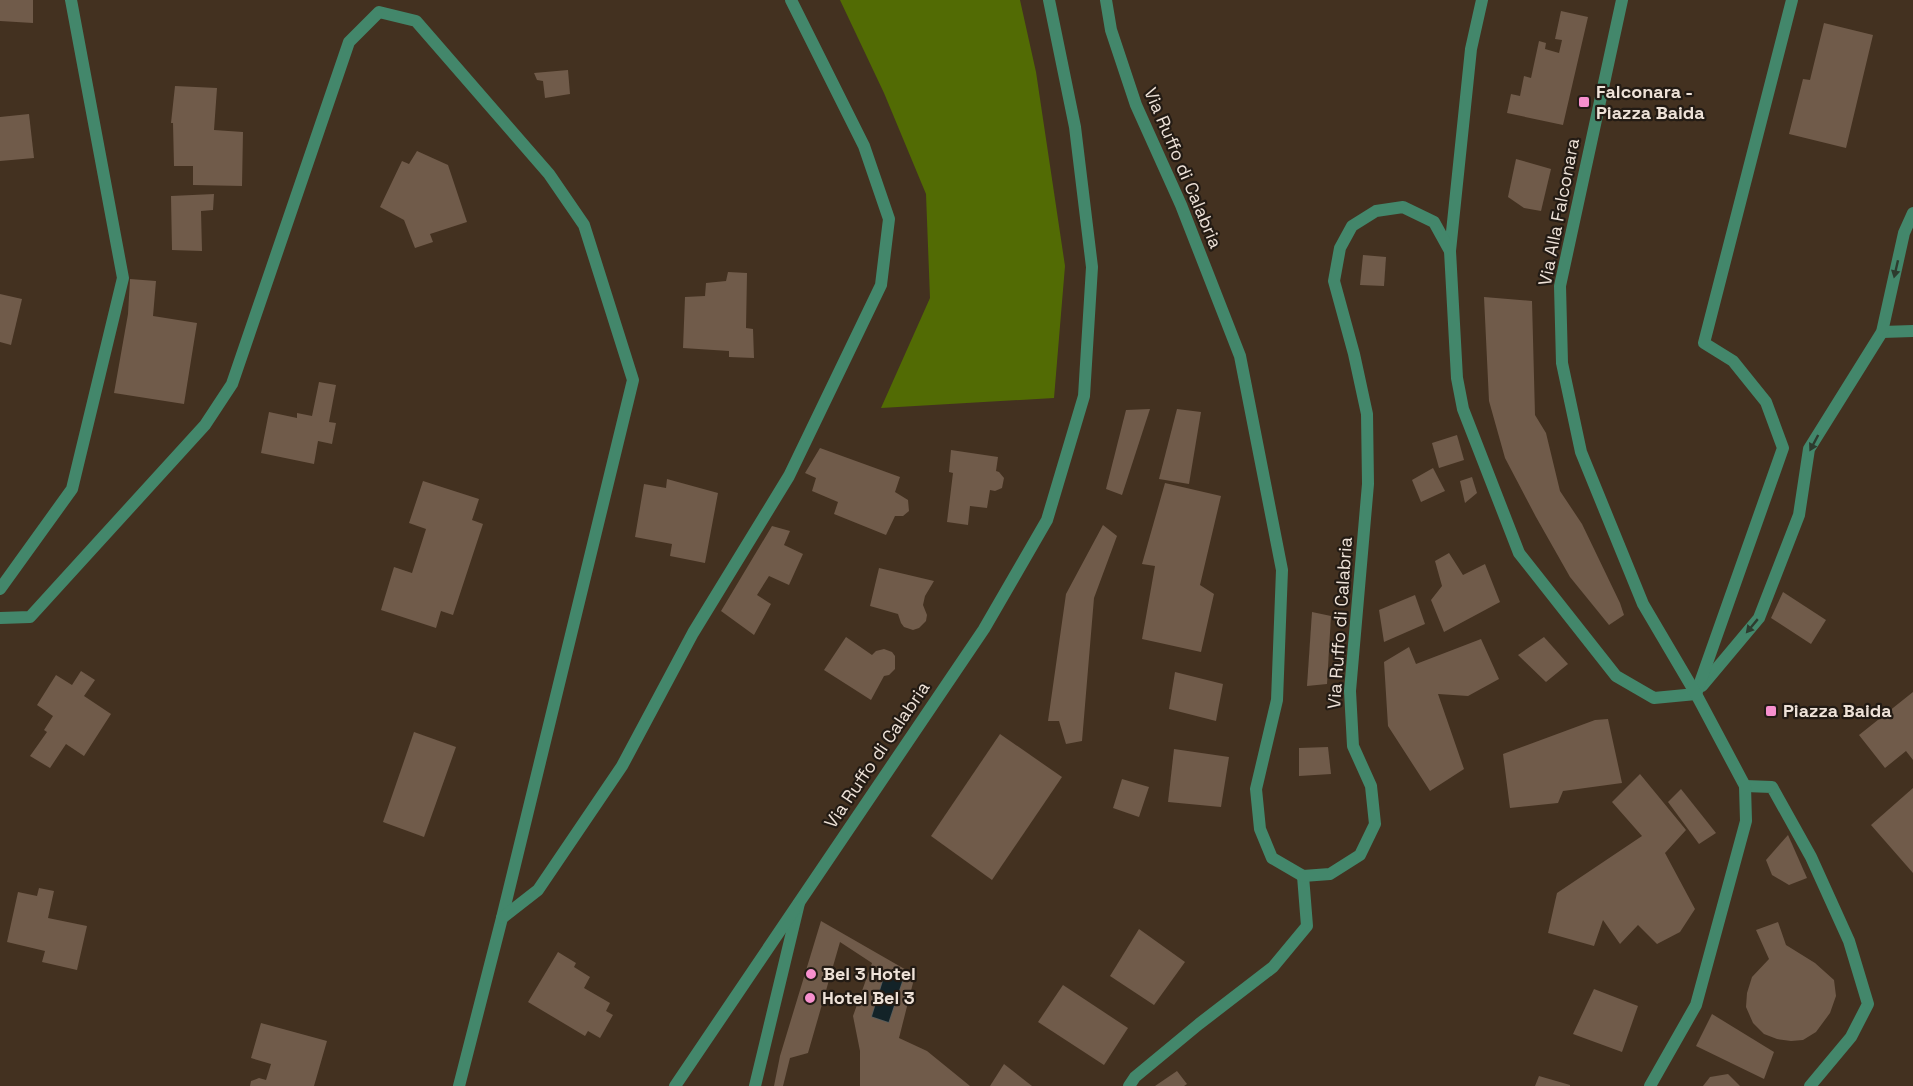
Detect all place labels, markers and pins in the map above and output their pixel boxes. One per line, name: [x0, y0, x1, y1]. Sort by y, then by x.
place label: Falconara - Piazza Baida: [1596, 80, 1705, 124]
marker: Falconara - Piazza Baida: [1577, 95, 1591, 109]
place label: Piazza Baida: [1783, 699, 1892, 722]
marker: Piazza Baida: [1764, 704, 1778, 718]
place label: Bel 3 Hotel: [823, 962, 916, 985]
marker: Bel 3 Hotel: [804, 967, 818, 981]
place label: Hotel Bel 3: [822, 986, 915, 1009]
marker: Hotel Bel 3: [803, 991, 817, 1005]

